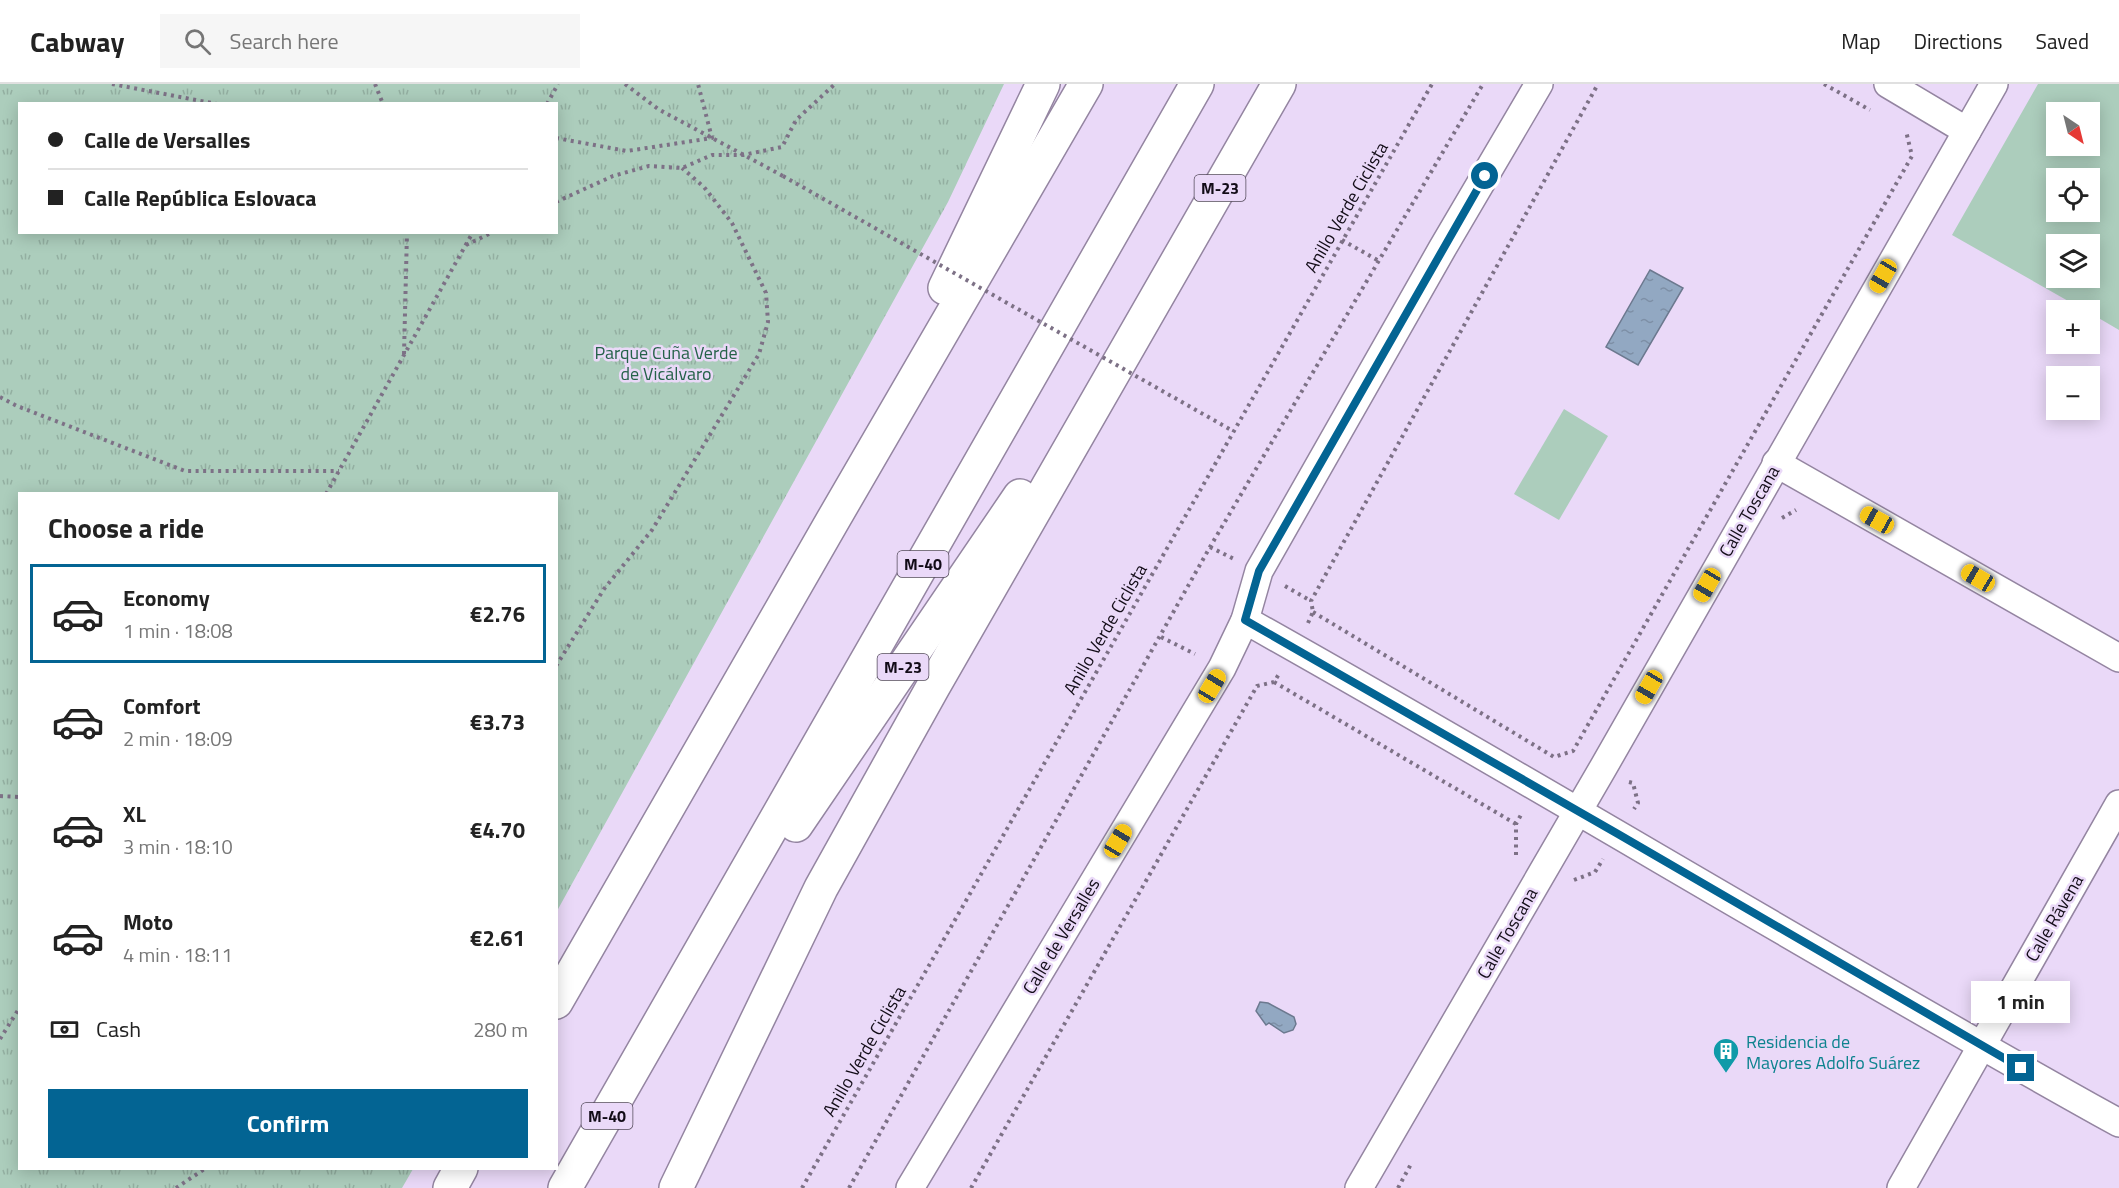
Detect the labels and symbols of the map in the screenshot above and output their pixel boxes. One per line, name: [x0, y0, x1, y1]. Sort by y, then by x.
north arrow: [2046, 102, 2100, 156]
street label: Anillo Verde Ciclista: [1298, 137, 1394, 277]
route start: [1471, 162, 1498, 189]
road number: M-23: [1194, 175, 1246, 201]
car: [1866, 256, 1900, 296]
park label: Parque Cuña Verde de Vicálvaro: [594, 339, 738, 387]
street label: Calle Toscana: [1712, 460, 1786, 562]
car: [1857, 503, 1897, 537]
road number: M-40: [898, 551, 948, 577]
street label: Anillo Verde Ciclista: [1057, 559, 1153, 699]
car: [1958, 561, 1998, 595]
car: [1690, 565, 1724, 605]
road number: M-23: [878, 654, 928, 680]
car: [1195, 666, 1229, 706]
car: [1632, 667, 1666, 707]
car: [1101, 821, 1135, 861]
street label: Calle Rávena: [2018, 869, 2090, 967]
street label: Calle de Versalles: [1016, 873, 1106, 999]
street label: Calle Toscana: [1470, 882, 1544, 984]
street label: Anillo Verde Ciclista: [816, 981, 912, 1121]
callout: 1 min: [1972, 981, 2070, 1023]
place label: Residencia de Mayores Adolfo Suárez: [1746, 1028, 1920, 1076]
building icon: Residencia de Mayores Adolfo Suárez: [1711, 1036, 1741, 1074]
route end: [2007, 1054, 2034, 1081]
road number: M-40: [582, 1103, 632, 1129]

